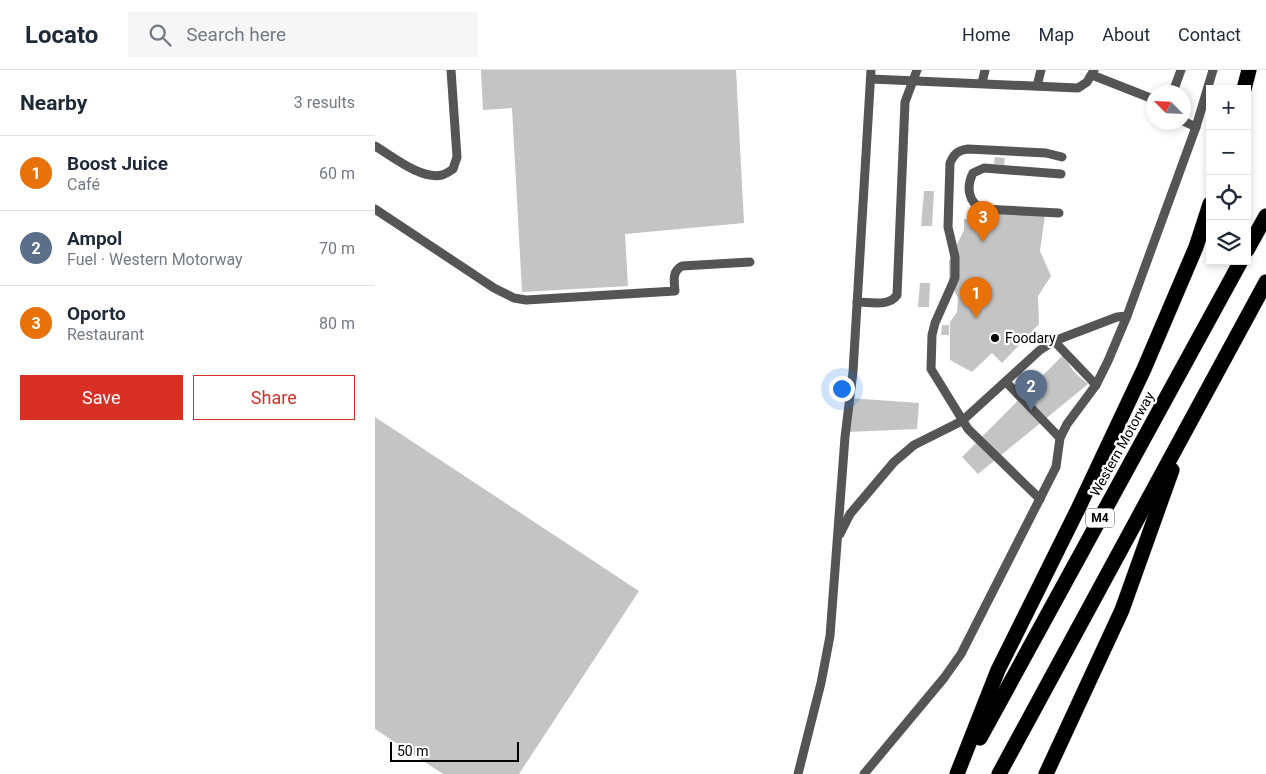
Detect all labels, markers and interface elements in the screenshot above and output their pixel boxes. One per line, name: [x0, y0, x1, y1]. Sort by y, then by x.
search box: [128, 12, 478, 57]
text: Locato: [25, 21, 98, 49]
icon: search: [146, 21, 174, 49]
text: Search here: [186, 23, 286, 46]
text: Home: [962, 24, 1011, 45]
text: Map: [1039, 24, 1074, 45]
text: About: [1102, 24, 1150, 45]
text: Contact: [1178, 24, 1241, 45]
north arrow: [1146, 85, 1191, 130]
map controls: [1206, 85, 1251, 265]
button: +: [1206, 85, 1251, 130]
text: Nearby: [20, 91, 87, 115]
text: 3 results: [294, 93, 355, 112]
button: −: [1206, 130, 1251, 175]
text: Boost Juice: [67, 152, 168, 175]
text: 1: [31, 164, 41, 183]
text: 60 m: [319, 164, 355, 183]
text: Café: [67, 175, 100, 194]
button: locate: [1206, 175, 1251, 220]
pin: 3: [967, 201, 999, 242]
button: layers: [1206, 220, 1251, 265]
text: Ampol: [67, 227, 122, 250]
text: 2: [31, 239, 41, 258]
text: 70 m: [319, 239, 355, 258]
text: Fuel · Western Motorway: [67, 250, 243, 269]
pin: 1: [960, 277, 992, 318]
text: Oporto: [67, 302, 126, 325]
text: 3: [31, 314, 41, 333]
text: 80 m: [319, 314, 355, 333]
text: Restaurant: [67, 325, 144, 344]
place label: Foodary: [1005, 330, 1056, 346]
marker: Foodary: [989, 332, 1001, 344]
pin: 2: [1015, 370, 1047, 411]
button: Save: [20, 375, 183, 420]
button: Share: [193, 375, 355, 420]
your location: [829, 376, 855, 402]
street label: Western Motorway: [1087, 389, 1158, 499]
road number: M4: [1086, 508, 1114, 528]
scale bar: [390, 739, 519, 762]
text: 50 m: [397, 743, 429, 759]

